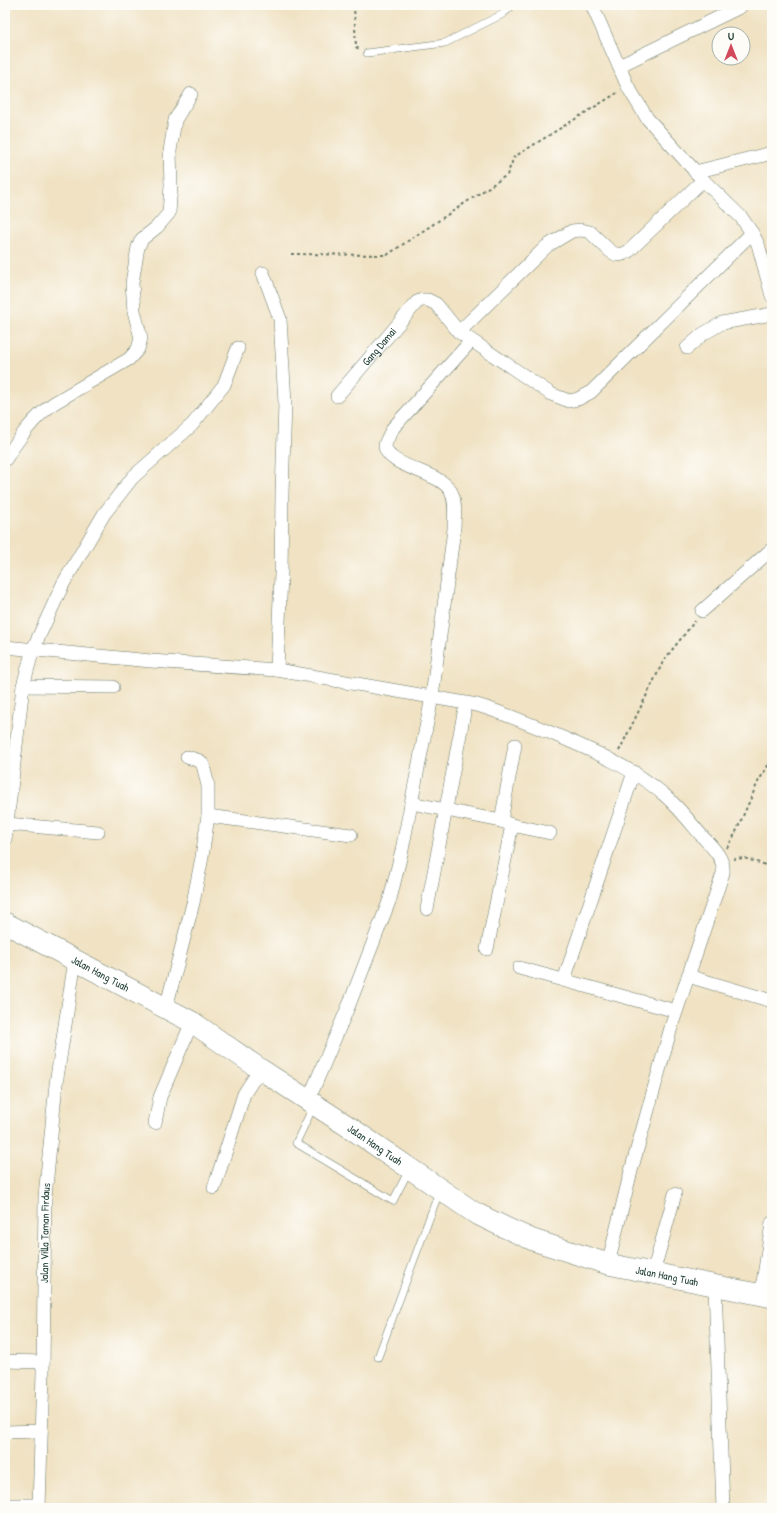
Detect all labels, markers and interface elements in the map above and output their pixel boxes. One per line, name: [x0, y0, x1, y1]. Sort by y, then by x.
north arrow: [711, 26, 751, 66]
text: U: [728, 29, 734, 43]
street label: Gang Damai: [359, 325, 399, 368]
street label: Jalan Hang Tuah: [69, 952, 132, 995]
street label: Jalan Hang Tuah: [345, 1121, 406, 1169]
street label: Jalan Villa Taman Firdaus: [37, 1182, 53, 1283]
street label: Jalan Hang Tuah: [635, 1263, 700, 1289]

